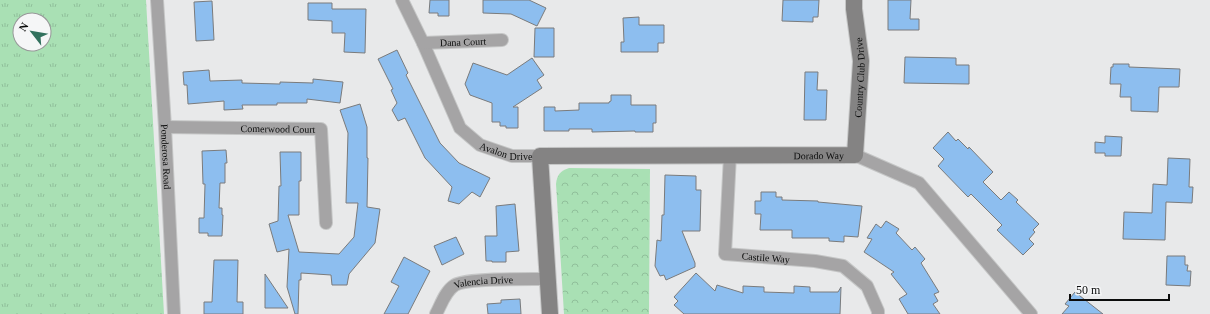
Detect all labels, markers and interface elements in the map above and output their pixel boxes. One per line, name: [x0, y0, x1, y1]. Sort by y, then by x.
north arrow: [12, 12, 52, 52]
text: N: [16, 20, 31, 33]
street label: Dana Court: [440, 35, 487, 48]
street label: Country Club Drive: [852, 36, 867, 118]
street label: Comerwood Court: [241, 122, 316, 134]
street label: Ponderosa Road: [159, 124, 173, 190]
street label: Avalon Drive: [478, 140, 533, 162]
street label: Dorado Way: [793, 150, 844, 161]
street label: Castile Way: [741, 250, 790, 265]
street label: Valencia Drive: [452, 274, 514, 290]
scale bar: [1070, 276, 1169, 302]
text: 50 m: [1076, 283, 1101, 297]

